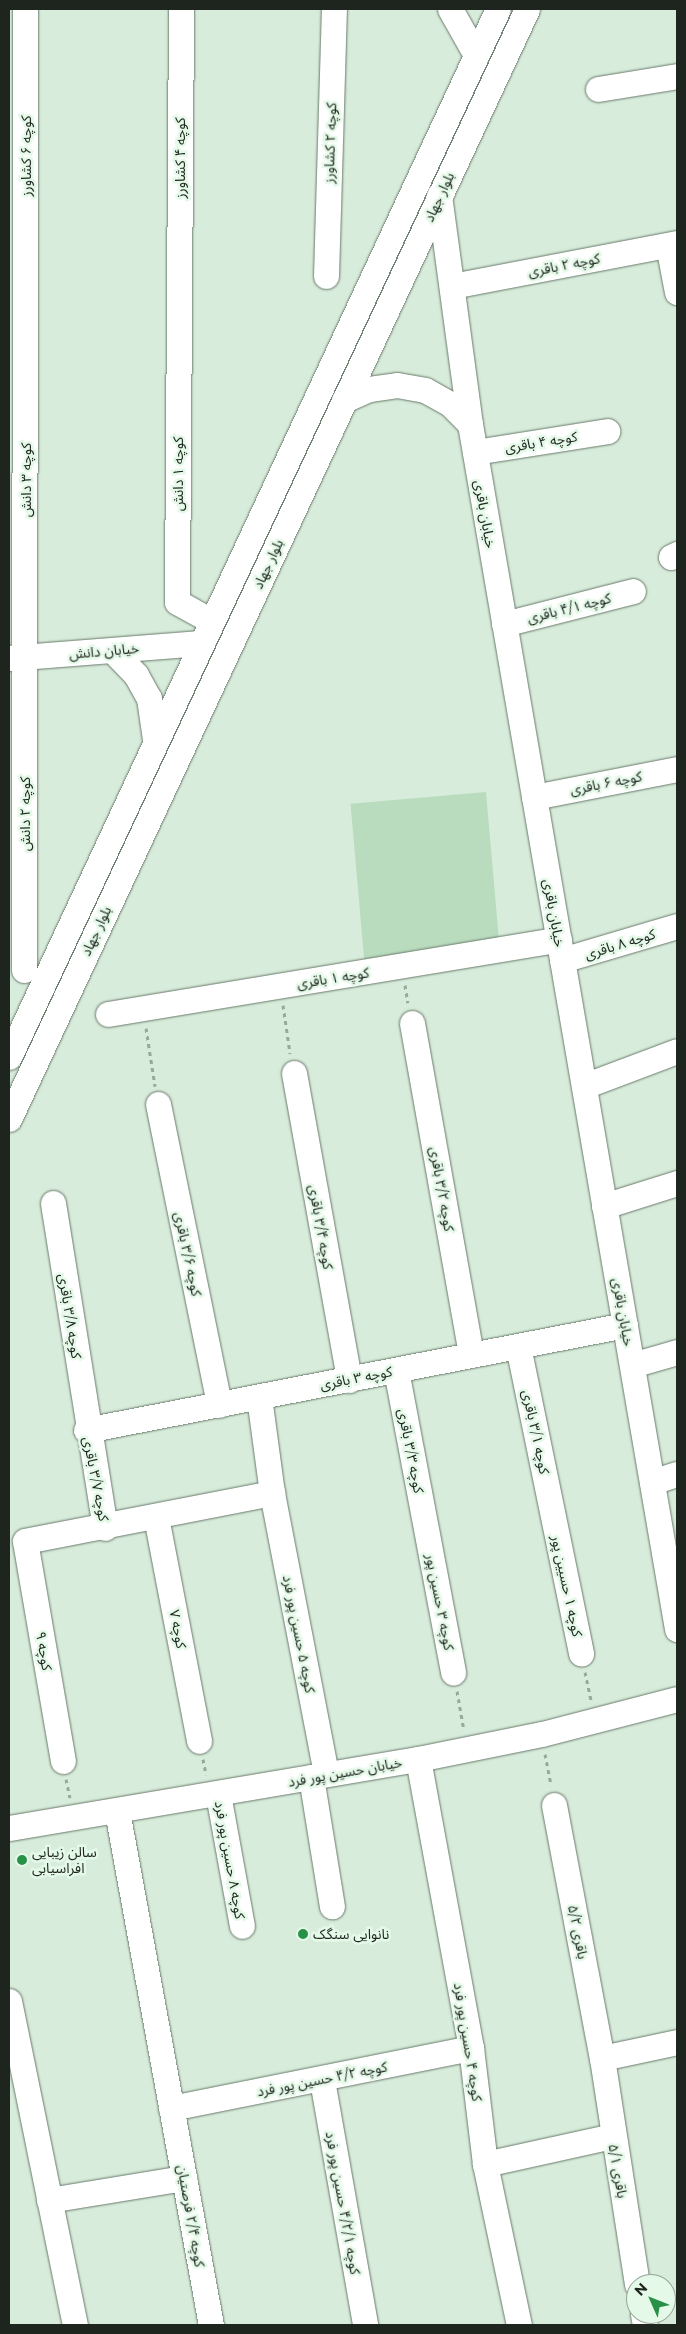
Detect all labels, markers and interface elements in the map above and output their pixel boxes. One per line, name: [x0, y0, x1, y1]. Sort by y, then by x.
street label: کوچه ۲ کشاورز: [320, 102, 340, 184]
street label: کوچه ۶ کشاورز: [18, 115, 34, 197]
street label: کوچه ۴ کشاورز: [172, 117, 188, 199]
street label: بلوار جهاد: [420, 170, 458, 224]
street label: کوچه ۲ باقری: [527, 250, 601, 280]
street label: کوچه ۴ باقری: [504, 428, 578, 456]
street label: کوچه ۱ دانش: [170, 437, 186, 511]
street label: کوچه ۳ دانش: [18, 443, 34, 517]
street label: خیابان باقری: [471, 479, 499, 549]
street label: بلوار جهاد: [249, 537, 287, 591]
street label: کوچه ۴/۱ باقری: [525, 589, 613, 627]
street label: خیابان دانش: [68, 640, 140, 662]
street label: کوچه ۶ باقری: [569, 768, 643, 798]
street label: کوچه ۲ دانش: [17, 777, 33, 851]
street label: خیابان باقری: [540, 878, 568, 948]
street label: بلوار جهاد: [77, 904, 115, 958]
street label: کوچه ۸ باقری: [583, 925, 657, 963]
street label: کوچه ۱ باقری: [296, 964, 370, 992]
street label: کوچه ۳/۲ باقری: [426, 1145, 458, 1233]
street label: کوچه ۳/۴ باقری: [305, 1183, 337, 1271]
street label: کوچه ۳/۶ باقری: [171, 1210, 205, 1298]
street label: کوچه ۳/۸ باقری: [55, 1272, 85, 1360]
street label: خیابان باقری: [609, 1277, 637, 1347]
street label: کوچه ۳ باقری: [319, 1363, 393, 1393]
street label: کوچه ۳/۱ باقری: [519, 1388, 553, 1476]
street label: کوچه ۳/۳ باقری: [395, 1407, 427, 1495]
street label: کوچه ۳/۷ باقری: [80, 1435, 112, 1523]
street label: کوچه ۱ حسیین پور: [548, 1534, 586, 1638]
street label: کوچه ۳ حسین پور: [422, 1552, 458, 1652]
street label: کوچه ۵ حسین پور فرد: [279, 1574, 319, 1694]
street label: کوچه ۷: [166, 1608, 190, 1650]
street label: کوچه ۹: [32, 1630, 56, 1672]
street label: خیابان حسین پور فرد: [287, 1754, 403, 1790]
street label: کوچه ۸ حسین پور فرد: [211, 1800, 249, 1920]
place label: سالن زیبایی افراسیابی: [32, 1844, 97, 1876]
marker: سالن زیبایی افراسیابی: [16, 1854, 28, 1866]
street label: باقری ۵/۲: [565, 1904, 591, 1960]
place label: نانوایی سنگک: [313, 1926, 389, 1942]
marker: نانوایی سنگک: [297, 1928, 309, 1940]
street label: کوچه ۴ حسین پور فرد: [450, 1982, 486, 2102]
street label: کوچه ۴/۲ حسین پور فرد: [255, 2058, 389, 2100]
street label: کوچه ۴/۲/۱ حسین پور فرد: [322, 2130, 364, 2276]
street label: باقری ۵/۱: [605, 2143, 631, 2199]
street label: کوچه ۲/۴ فرصتیان: [174, 2164, 208, 2268]
north arrow: [626, 2274, 676, 2324]
text: N: [631, 2279, 651, 2300]

